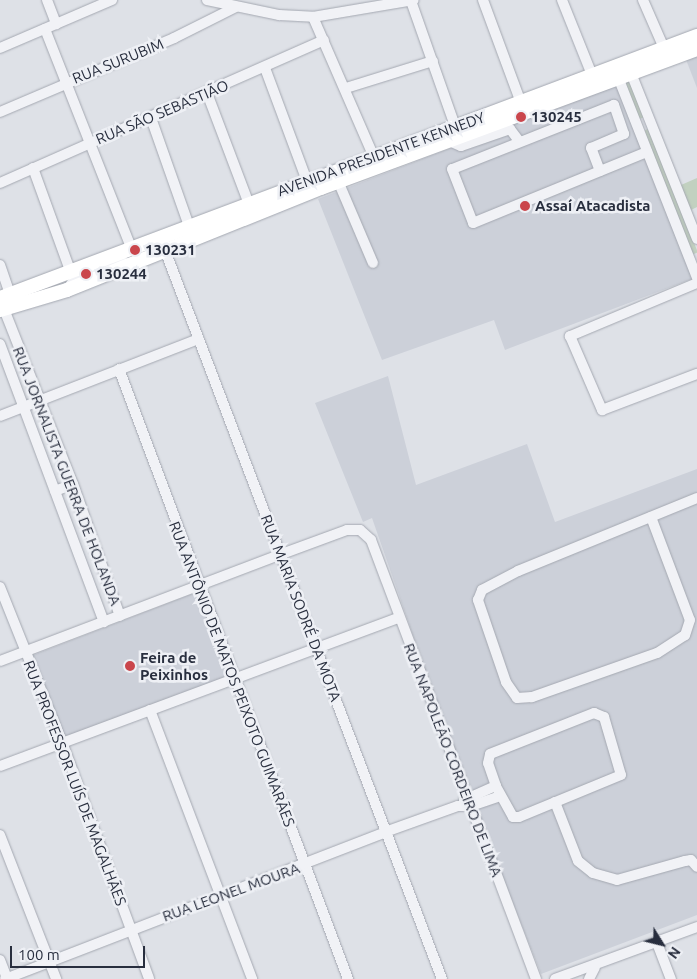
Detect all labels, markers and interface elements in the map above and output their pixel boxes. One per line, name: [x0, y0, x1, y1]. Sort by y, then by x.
street label: RUA SURUBIM: [70, 35, 166, 87]
street label: RUA SÃO SEBASTIÃO: [93, 76, 231, 148]
street label: AVENIDA PRESIDENTE KENNEDY: [275, 108, 487, 200]
place label: 130245: [531, 108, 582, 126]
marker: 130245: [515, 111, 527, 123]
place label: Assaí Atacadista: [535, 197, 650, 215]
marker: Assaí Atacadista: [519, 200, 531, 212]
place label: 130231: [145, 241, 196, 259]
marker: 130231: [129, 244, 141, 256]
place label: 130244: [96, 265, 147, 283]
marker: 130244: [80, 268, 92, 280]
street label: RUA JORNALISTA GUERRA DE HOLANDA: [9, 344, 125, 608]
street label: RUA MARIA SODRÉ DA MOTA: [257, 512, 345, 704]
street label: RUA ANTÔNIO DE MATOS PEIXOTO GUIMARÃES: [165, 519, 299, 829]
street label: RUA NAPOLEÃO CORDEIRO DE LIMA: [400, 641, 506, 879]
place label: Feira de Peixinhos: [140, 648, 208, 683]
street label: RUA PROFESSOR LUÍS DE MAGALHÃES: [20, 658, 130, 908]
marker: Feira de Peixinhos: [124, 660, 136, 672]
street label: RUA LEONEL MOURA: [160, 859, 302, 925]
north arrow: [637, 919, 687, 969]
scale bar: [12, 936, 148, 968]
text: N: [665, 944, 684, 962]
text: 100 m: [18, 946, 60, 963]

